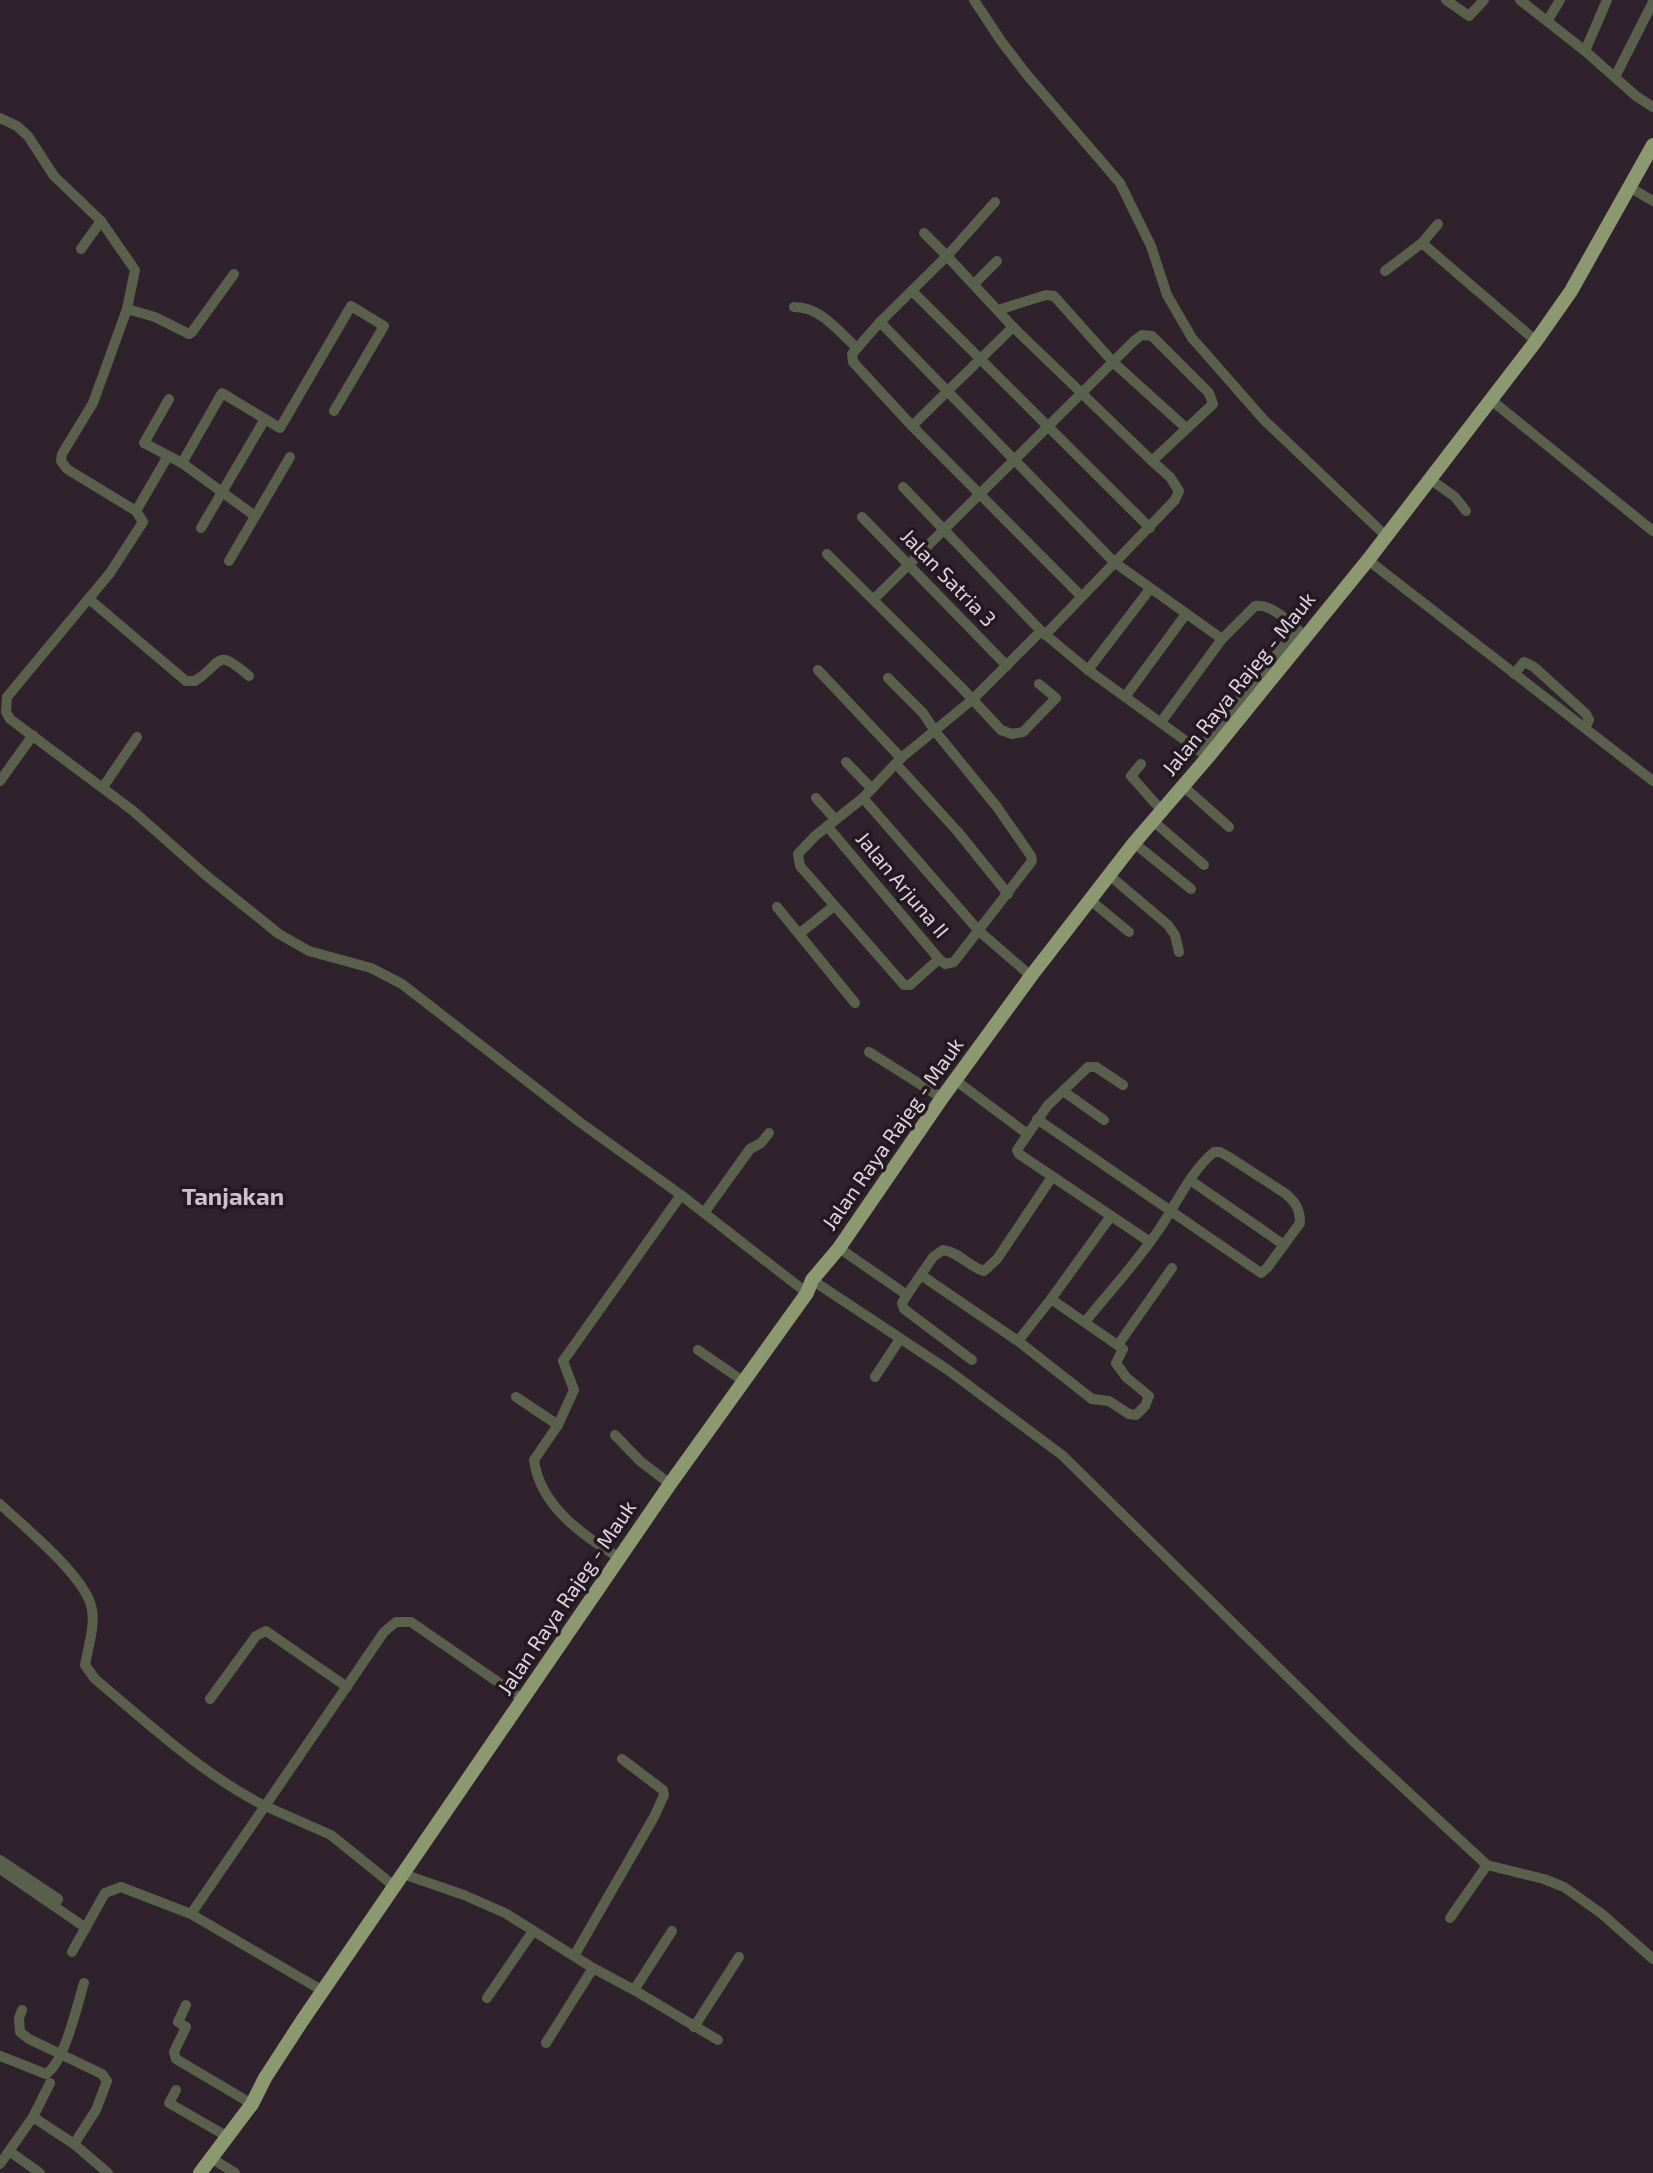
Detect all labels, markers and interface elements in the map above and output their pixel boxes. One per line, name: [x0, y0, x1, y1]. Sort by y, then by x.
street label: Jalan Satria 3: [896, 523, 1002, 631]
street label: Jalan Raya Rajeg - Mauk: [1156, 586, 1321, 781]
street label: Jalan Arjuna II: [851, 826, 955, 943]
street label: Jalan Raya Rajeg - Mauk: [816, 1032, 969, 1235]
district label: Tanjakan: [182, 1181, 284, 1210]
street label: Jalan Raya Rajeg - Mauk: [491, 1495, 641, 1700]

